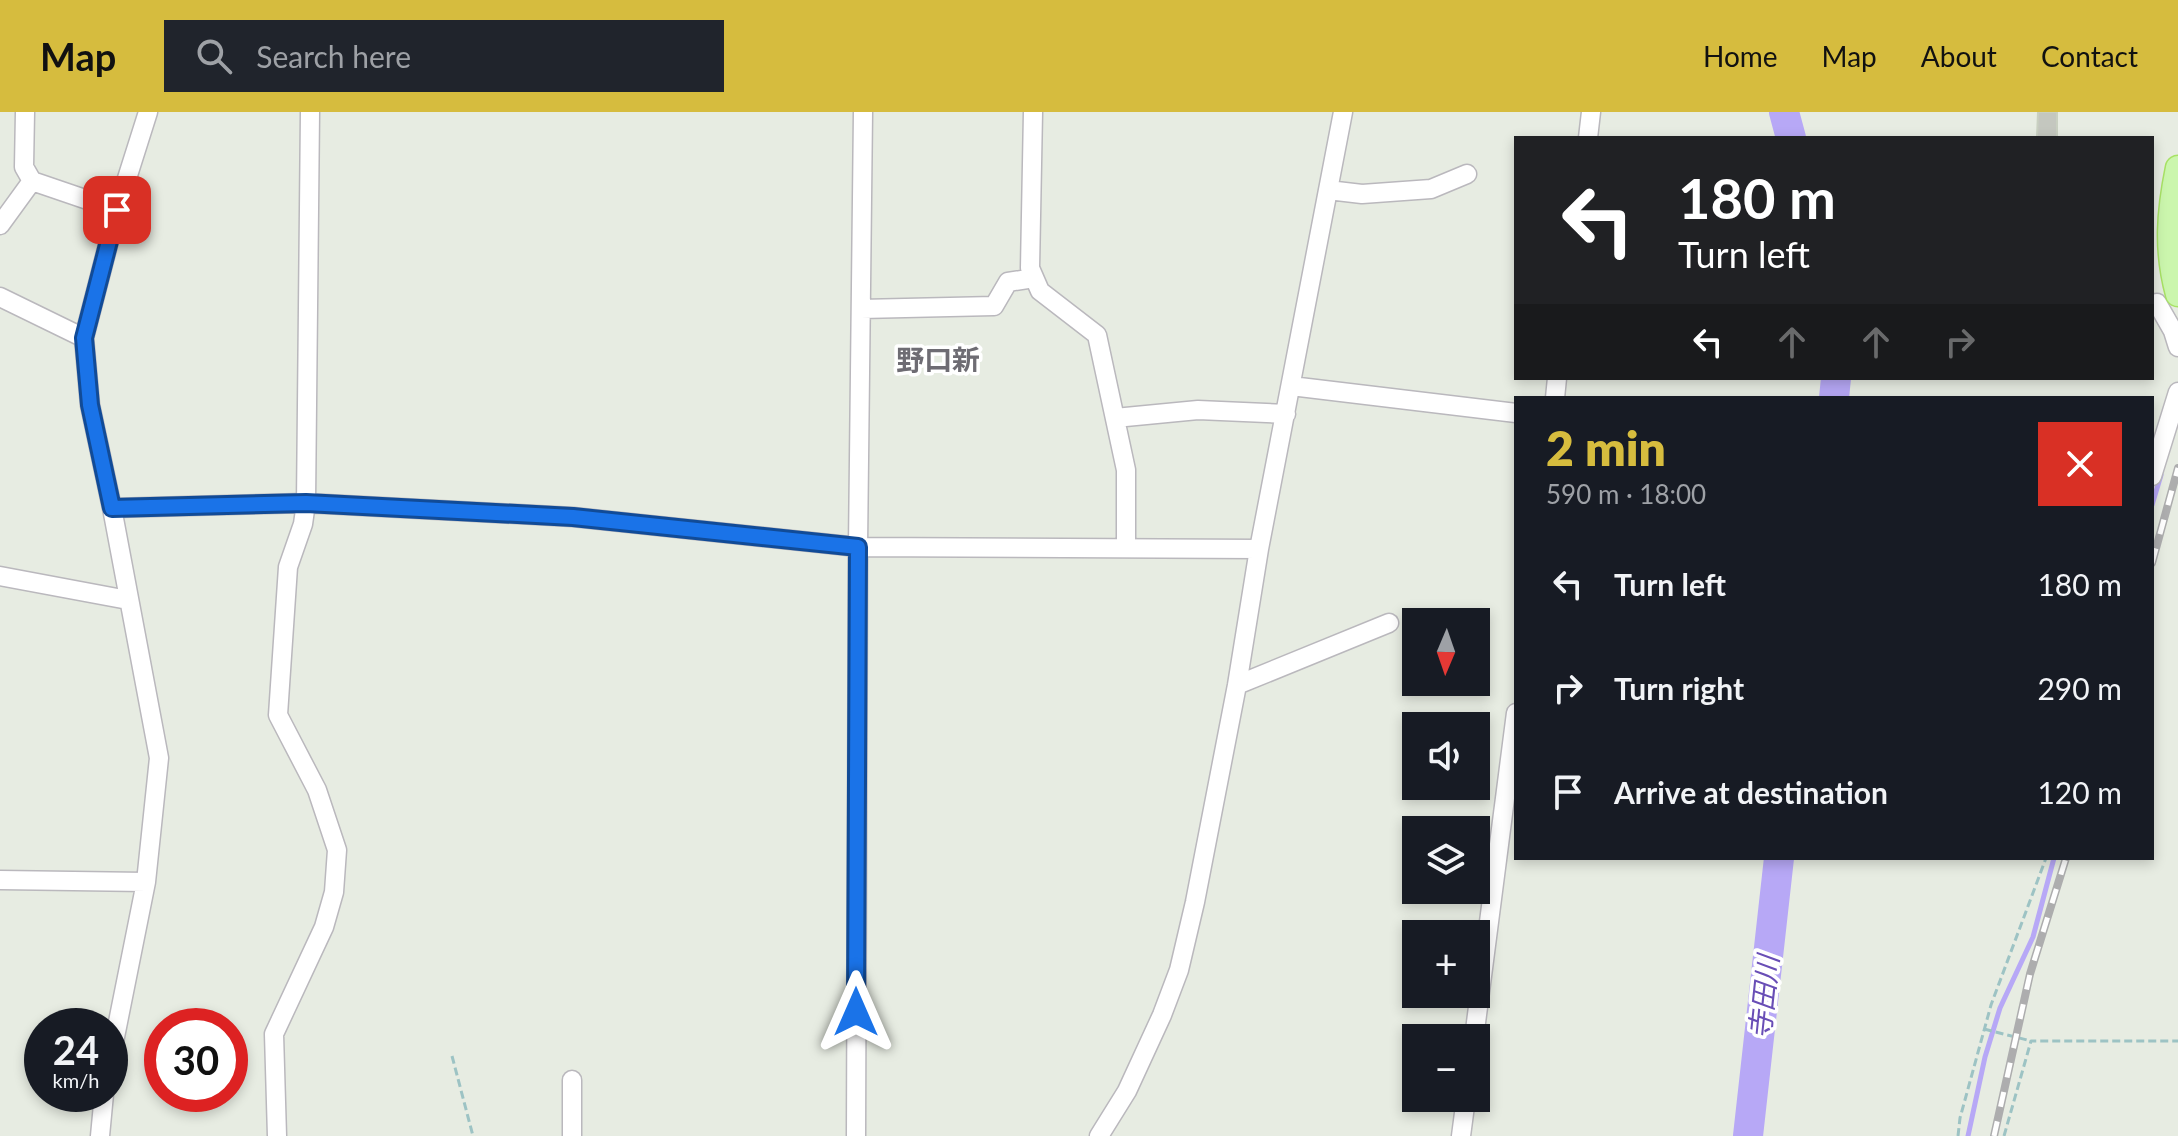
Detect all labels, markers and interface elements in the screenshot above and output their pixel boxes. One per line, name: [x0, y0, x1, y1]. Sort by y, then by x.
search box: [164, 20, 724, 92]
text: Map: [40, 33, 116, 79]
icon: search: [192, 34, 236, 78]
text: Search here: [256, 38, 411, 74]
text: Home: [1703, 39, 1778, 73]
text: Map: [1822, 39, 1877, 73]
text: About: [1921, 39, 1997, 73]
text: Contact: [2041, 39, 2138, 73]
text: 180 m: [1678, 164, 1836, 231]
icon: left: [1546, 168, 1650, 272]
pin: [83, 176, 151, 244]
icon: arrive: [95, 188, 139, 232]
text: Turn left: [1678, 232, 1810, 276]
icon: left: [1686, 320, 1730, 364]
icon: ahead: [1770, 320, 1814, 364]
icon: ahead: [1854, 320, 1898, 364]
icon: right: [1938, 320, 1982, 364]
district label: 野口新: [896, 342, 980, 376]
text: 2 min: [1546, 419, 1666, 476]
button: close: [2038, 422, 2122, 506]
text: 590 m · 18:00: [1546, 478, 1706, 510]
icon: left: [1546, 562, 1590, 606]
text: Turn left: [1614, 566, 1726, 602]
text: 180 m: [2037, 566, 2122, 602]
north arrow: [1402, 608, 1490, 696]
map controls: [1402, 608, 1490, 1112]
icon: right: [1546, 666, 1590, 710]
text: Turn right: [1614, 670, 1744, 706]
text: 290 m: [2037, 670, 2122, 706]
button: sound: [1402, 712, 1490, 800]
icon: arrive: [1546, 770, 1590, 814]
text: Arrive at destination: [1614, 774, 1888, 810]
text: 120 m: [2037, 774, 2122, 810]
button: layers: [1402, 816, 1490, 904]
button: +: [1402, 920, 1490, 1008]
water label: 寺田川: [1742, 950, 1785, 1041]
position arrow: [814, 970, 898, 1054]
speed limit sign: 30: [144, 1008, 248, 1112]
button: −: [1402, 1024, 1490, 1112]
text: 24: [53, 1026, 99, 1074]
text: km/h: [53, 1068, 99, 1092]

